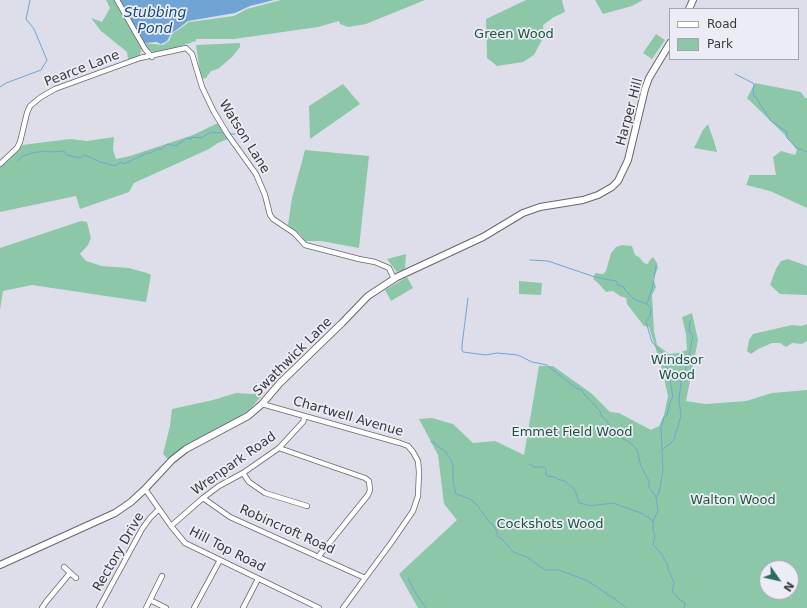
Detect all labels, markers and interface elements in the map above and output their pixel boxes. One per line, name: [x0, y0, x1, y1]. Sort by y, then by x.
water label: Stubbing Pond: [124, 5, 186, 38]
legend: [669, 8, 799, 60]
text: Road: [707, 17, 737, 31]
park label: Green Wood: [474, 27, 554, 43]
text: Park: [707, 37, 733, 51]
street label: Pearce Lane: [42, 48, 122, 90]
street label: Harper Hill: [613, 76, 647, 148]
street label: Watson Lane: [215, 97, 273, 177]
street label: Swathwick Lane: [250, 314, 336, 400]
park label: Windsor Wood: [651, 353, 703, 384]
street label: Chartwell Avenue: [291, 394, 405, 440]
park label: Emmet Field Wood: [511, 425, 633, 441]
street label: Wrenpark Road: [189, 429, 279, 499]
park label: Walton Wood: [690, 493, 776, 509]
street label: Robincroft Road: [237, 502, 337, 558]
street label: Rectory Drive: [90, 510, 148, 594]
park label: Cockshots Wood: [497, 517, 603, 533]
street label: Hill Top Road: [186, 524, 268, 576]
north arrow: [759, 560, 799, 600]
text: N: [781, 579, 797, 594]

